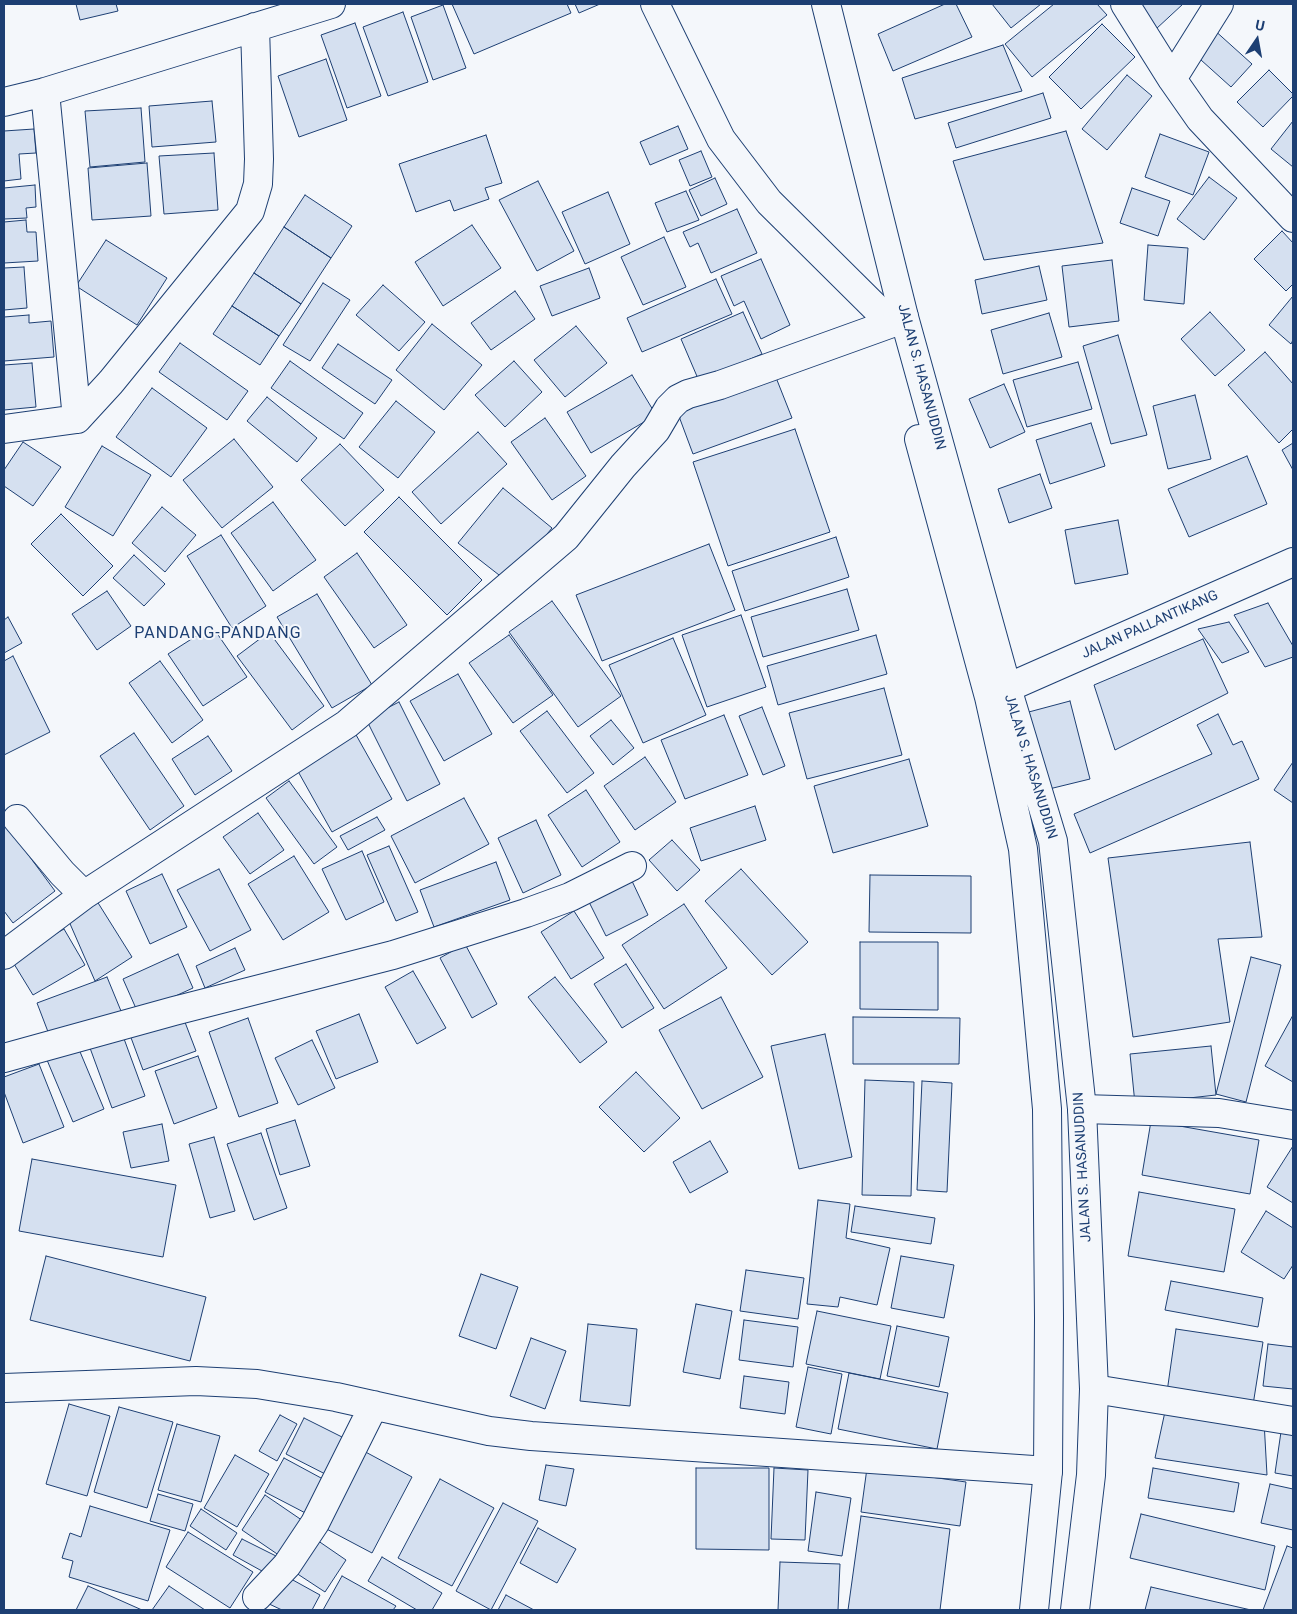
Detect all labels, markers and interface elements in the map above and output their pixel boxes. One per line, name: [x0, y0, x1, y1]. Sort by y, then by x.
north arrow: [1232, 15, 1282, 65]
text: U: [1254, 17, 1266, 34]
street label: JALAN S. HASANUDDIN: [893, 302, 949, 452]
street label: JALAN PALLANTIKANG: [1079, 587, 1221, 663]
district label: PANDANG-PANDANG: [132, 624, 304, 644]
street label: JALAN S. HASANUDDIN: [1000, 693, 1060, 841]
street label: JALAN S. HASANUDDIN: [1071, 1091, 1095, 1243]

